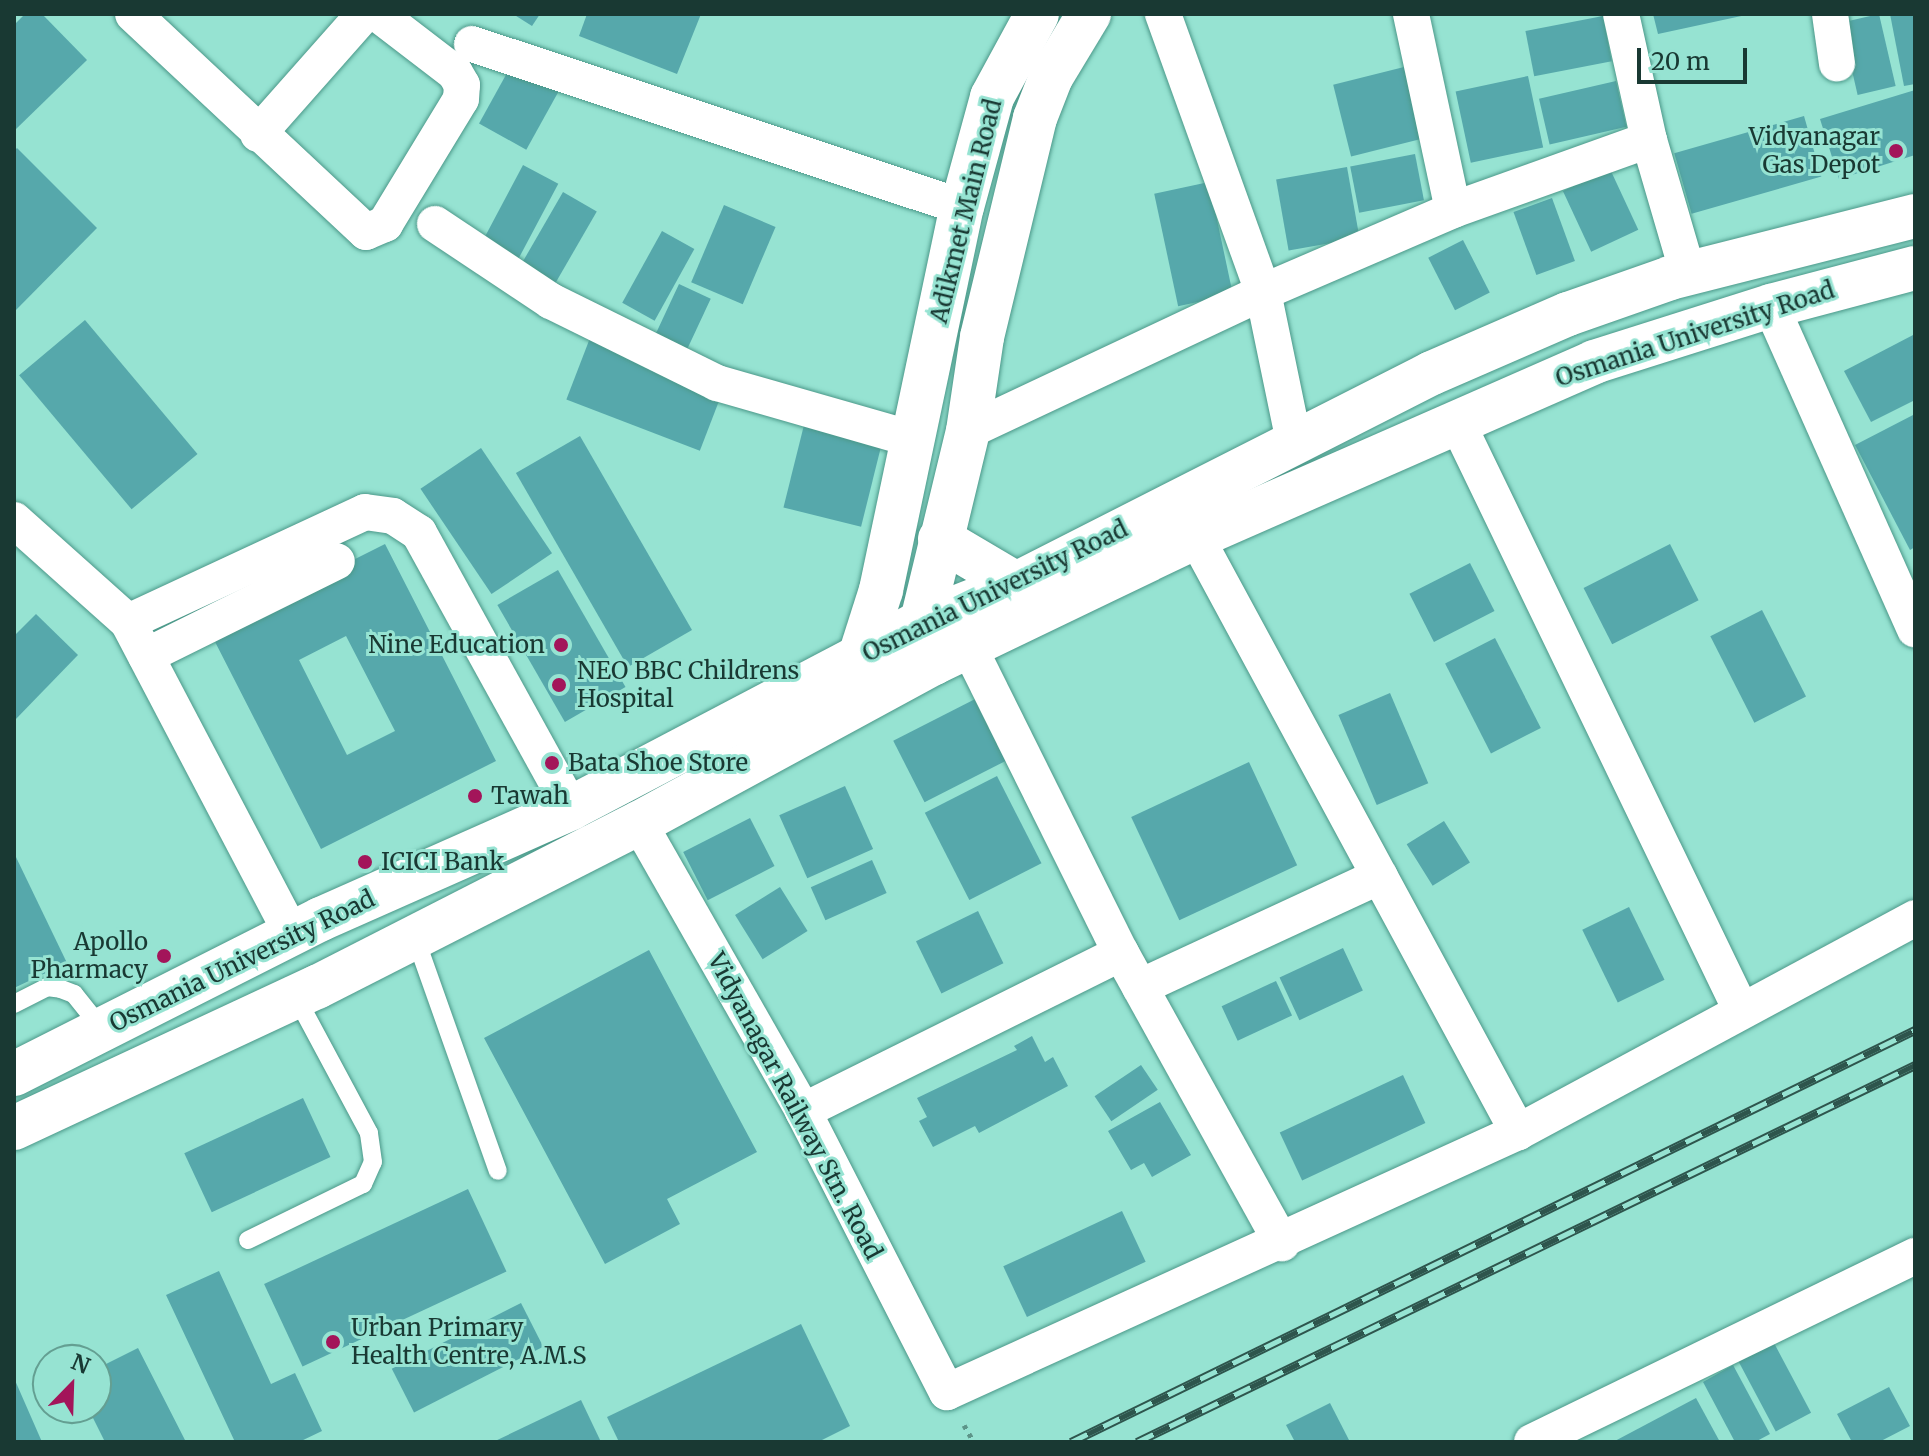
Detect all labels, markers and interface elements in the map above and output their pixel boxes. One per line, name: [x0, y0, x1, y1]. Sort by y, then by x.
scale bar: [1641, 32, 1751, 82]
text: 20 m: [1651, 46, 1710, 77]
street label: Adikmet Main Road: [924, 96, 1008, 326]
place label: Vidyanagar Gas Depot: [1749, 123, 1880, 179]
marker: Vidyanagar Gas Depot: [1887, 142, 1905, 160]
street label: Osmania University Road: [1552, 275, 1838, 393]
street label: Osmania University Road: [858, 514, 1132, 668]
place label: Nine Education: [368, 631, 545, 659]
marker: Nine Education: [552, 636, 570, 654]
place label: NEO BBC Childrens Hospital: [577, 657, 799, 713]
marker: NEO BBC Childrens Hospital: [548, 674, 570, 696]
place label: Bata Shoe Store: [568, 749, 748, 777]
marker: Bata Shoe Store: [543, 754, 561, 772]
place label: Tawah: [491, 782, 569, 810]
marker: Tawah: [466, 787, 484, 805]
place label: ICICI Bank: [381, 848, 504, 876]
marker: ICICI Bank: [356, 853, 374, 871]
street label: Osmania University Road: [105, 884, 379, 1038]
place label: Apollo Pharmacy: [30, 928, 148, 984]
marker: Apollo Pharmacy: [155, 947, 173, 965]
street label: Vidyanagar Railway Stn. Road: [702, 948, 888, 1264]
place label: Urban Primary Health Centre, A.M.S: [351, 1314, 587, 1370]
marker: Urban Primary Health Centre, A.M.S: [322, 1331, 344, 1353]
north arrow: [32, 1344, 112, 1424]
text: N: [67, 1347, 94, 1380]

